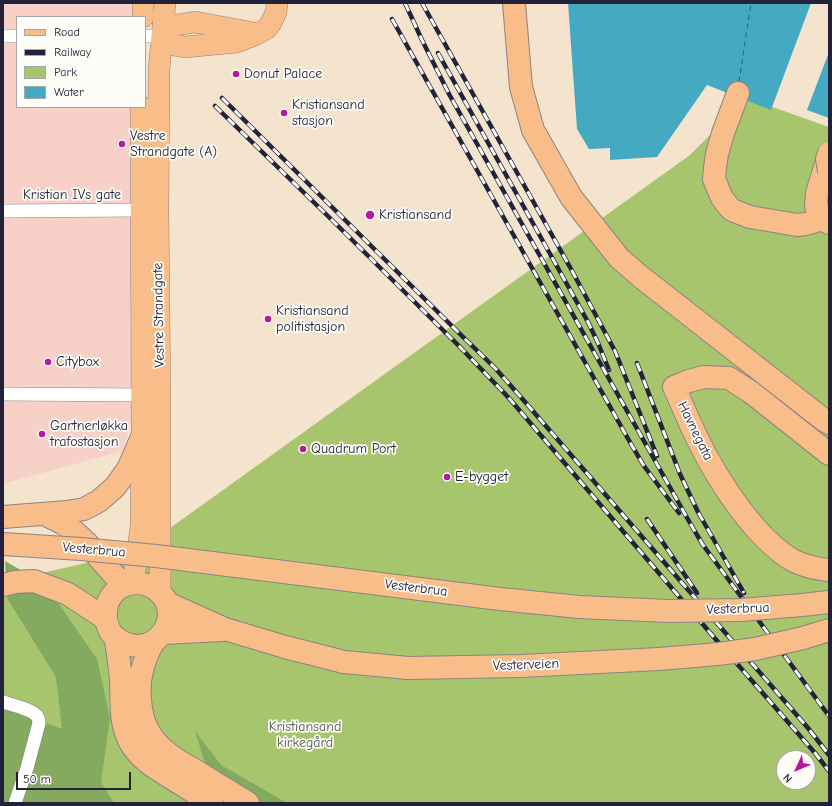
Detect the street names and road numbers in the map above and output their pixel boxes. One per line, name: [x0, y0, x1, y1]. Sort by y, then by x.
street label: Kristian IVs gate: [23, 187, 121, 203]
street label: Vestre Strandgate: [150, 262, 168, 368]
street label: Havnegata: [674, 399, 716, 463]
street label: Vesterbrua: [62, 539, 126, 561]
street label: Vesterbrua: [384, 576, 448, 600]
street label: Vesterbrua: [706, 600, 770, 618]
street label: Vesterveien: [493, 655, 559, 675]

